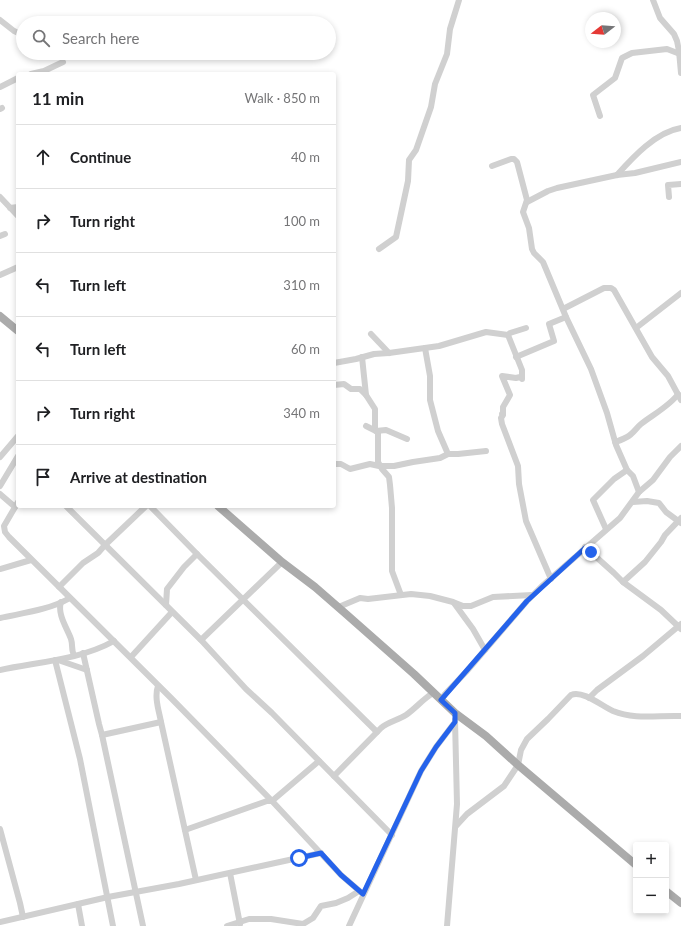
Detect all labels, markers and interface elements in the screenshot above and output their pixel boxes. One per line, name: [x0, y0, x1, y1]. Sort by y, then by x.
north arrow: [585, 12, 621, 48]
search box: [16, 16, 336, 60]
icon: search: [30, 27, 52, 49]
text: Search here: [62, 29, 139, 47]
text: 11 min: [32, 88, 84, 109]
text: Walk · 850 m: [244, 90, 320, 106]
icon: ahead: [32, 146, 54, 168]
text: Continue: [70, 148, 131, 166]
text: 40 m: [291, 149, 320, 165]
icon: right: [32, 210, 54, 232]
text: Turn right: [70, 212, 135, 230]
text: 100 m: [283, 213, 320, 229]
icon: left: [32, 274, 54, 296]
text: Turn left: [70, 276, 126, 294]
text: 310 m: [283, 277, 320, 293]
icon: left: [32, 338, 54, 360]
text: Turn left: [70, 340, 126, 358]
text: 60 m: [291, 341, 320, 357]
icon: right: [32, 402, 54, 424]
text: Turn right: [70, 404, 135, 422]
text: 340 m: [283, 405, 320, 421]
icon: arrive: [32, 466, 54, 488]
text: Arrive at destination: [70, 468, 207, 486]
route end: [582, 543, 600, 561]
map controls: [633, 842, 669, 914]
button: +: [633, 842, 669, 878]
route start: [290, 849, 308, 867]
button: −: [633, 878, 669, 914]

